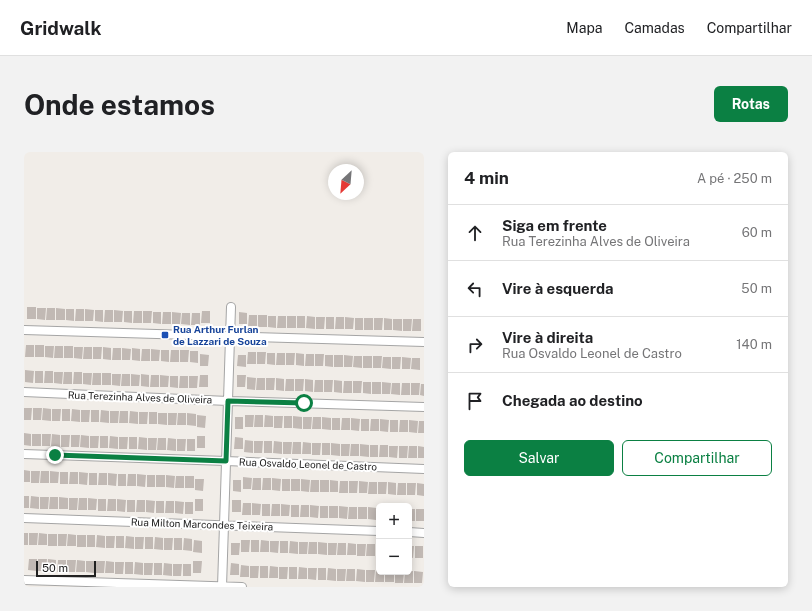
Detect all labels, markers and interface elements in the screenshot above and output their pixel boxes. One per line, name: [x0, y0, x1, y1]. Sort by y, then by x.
text: Gridwalk: [20, 17, 101, 39]
text: Mapa: [566, 20, 602, 36]
text: Camadas: [624, 20, 685, 36]
text: Compartilhar: [707, 20, 792, 36]
button: Rotas: [714, 86, 788, 122]
text: Onde estamos: [24, 88, 215, 121]
north arrow: [328, 164, 364, 200]
text: 4 min: [464, 168, 509, 188]
text: A pé · 250 m: [697, 171, 772, 186]
text: Siga em frente: [502, 217, 607, 234]
icon: ahead: [464, 222, 486, 244]
text: 60 m: [742, 225, 772, 240]
text: Rua Terezinha Alves de Oliveira: [502, 234, 690, 249]
icon: left: [464, 278, 486, 300]
text: Vire à esquerda: [502, 280, 614, 297]
text: 50 m: [741, 281, 772, 296]
place label: Rua Arthur Furlan de Lazzari de Souza: [173, 323, 267, 347]
text: Vire à direita: [502, 329, 593, 346]
marker: Rua Arthur Furlan de Lazzari de Souza: [160, 330, 170, 340]
icon: right: [464, 334, 486, 356]
text: 140 m: [736, 337, 772, 352]
text: Rua Osvaldo Leonel de Castro: [502, 346, 682, 361]
street label: Rua Terezinha Alves de Oliveira: [68, 388, 212, 406]
icon: arrive: [464, 390, 486, 412]
text: Chegada ao destino: [502, 392, 643, 409]
route start: [295, 394, 313, 412]
button: Salvar: [464, 440, 614, 476]
button: Compartilhar: [622, 440, 772, 476]
route end: [46, 446, 64, 464]
street label: Rua Osvaldo Leonel de Castro: [239, 456, 378, 472]
map controls: [376, 503, 412, 575]
button: +: [376, 503, 412, 539]
street label: Rua Milton Marcondes Teixeira: [131, 516, 273, 532]
button: −: [376, 539, 412, 575]
scale bar: [36, 559, 96, 578]
text: 50 m: [42, 562, 68, 574]

